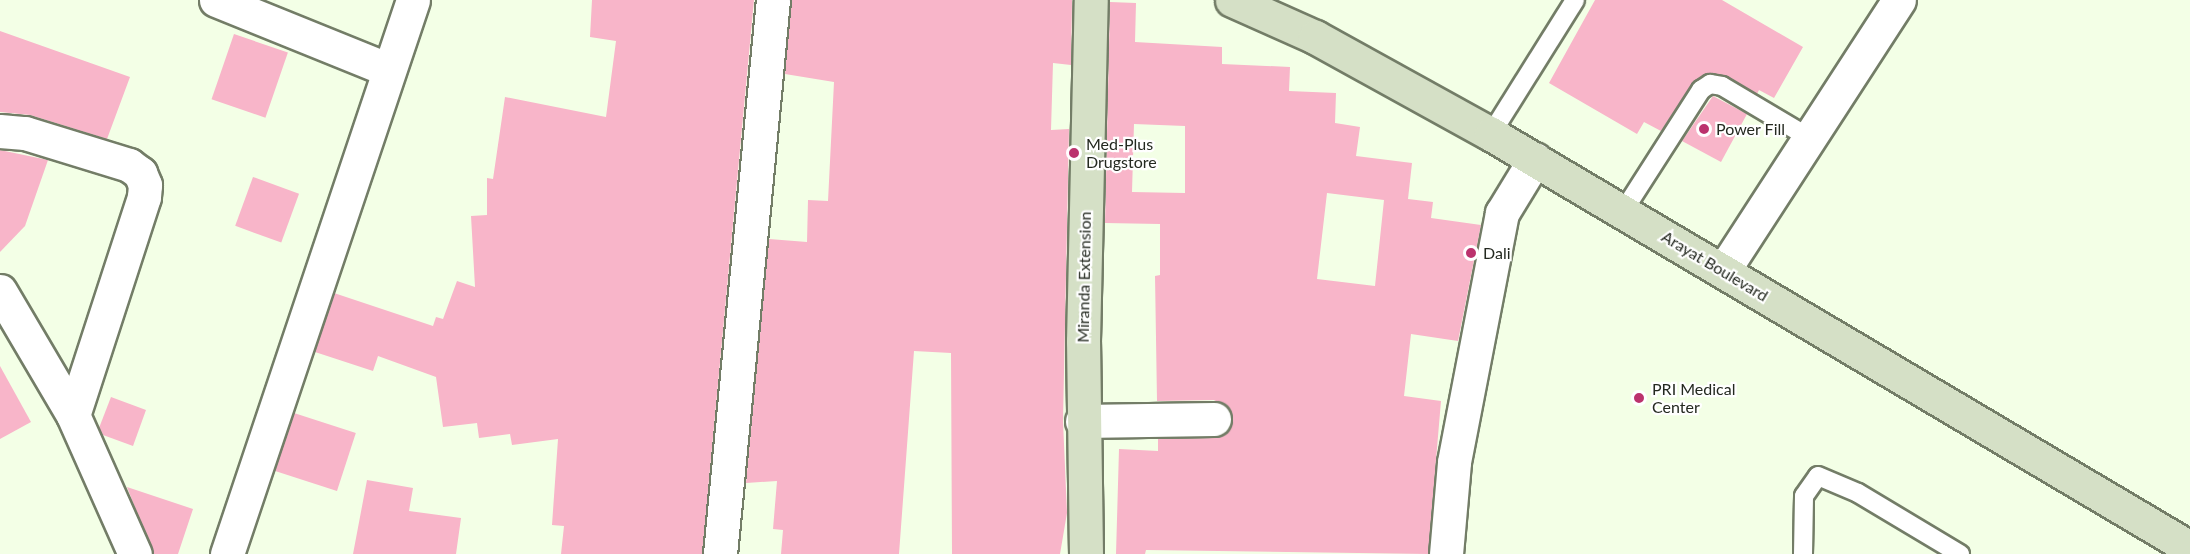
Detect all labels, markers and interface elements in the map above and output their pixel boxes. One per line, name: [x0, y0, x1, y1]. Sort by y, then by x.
place label: Power Fill: [1716, 119, 1785, 139]
marker: Power Fill: [1697, 122, 1711, 136]
place label: Med-Plus Drugstore: [1086, 134, 1157, 172]
marker: Med-Plus Drugstore: [1067, 146, 1081, 160]
street label: Miranda Extension: [1073, 211, 1095, 343]
street label: Arayat Boulevard: [1658, 227, 1772, 305]
place label: Dali: [1483, 243, 1511, 263]
marker: Dali: [1464, 246, 1478, 260]
place label: PRI Medical Center: [1652, 379, 1735, 417]
marker: PRI Medical Center: [1630, 389, 1648, 407]

